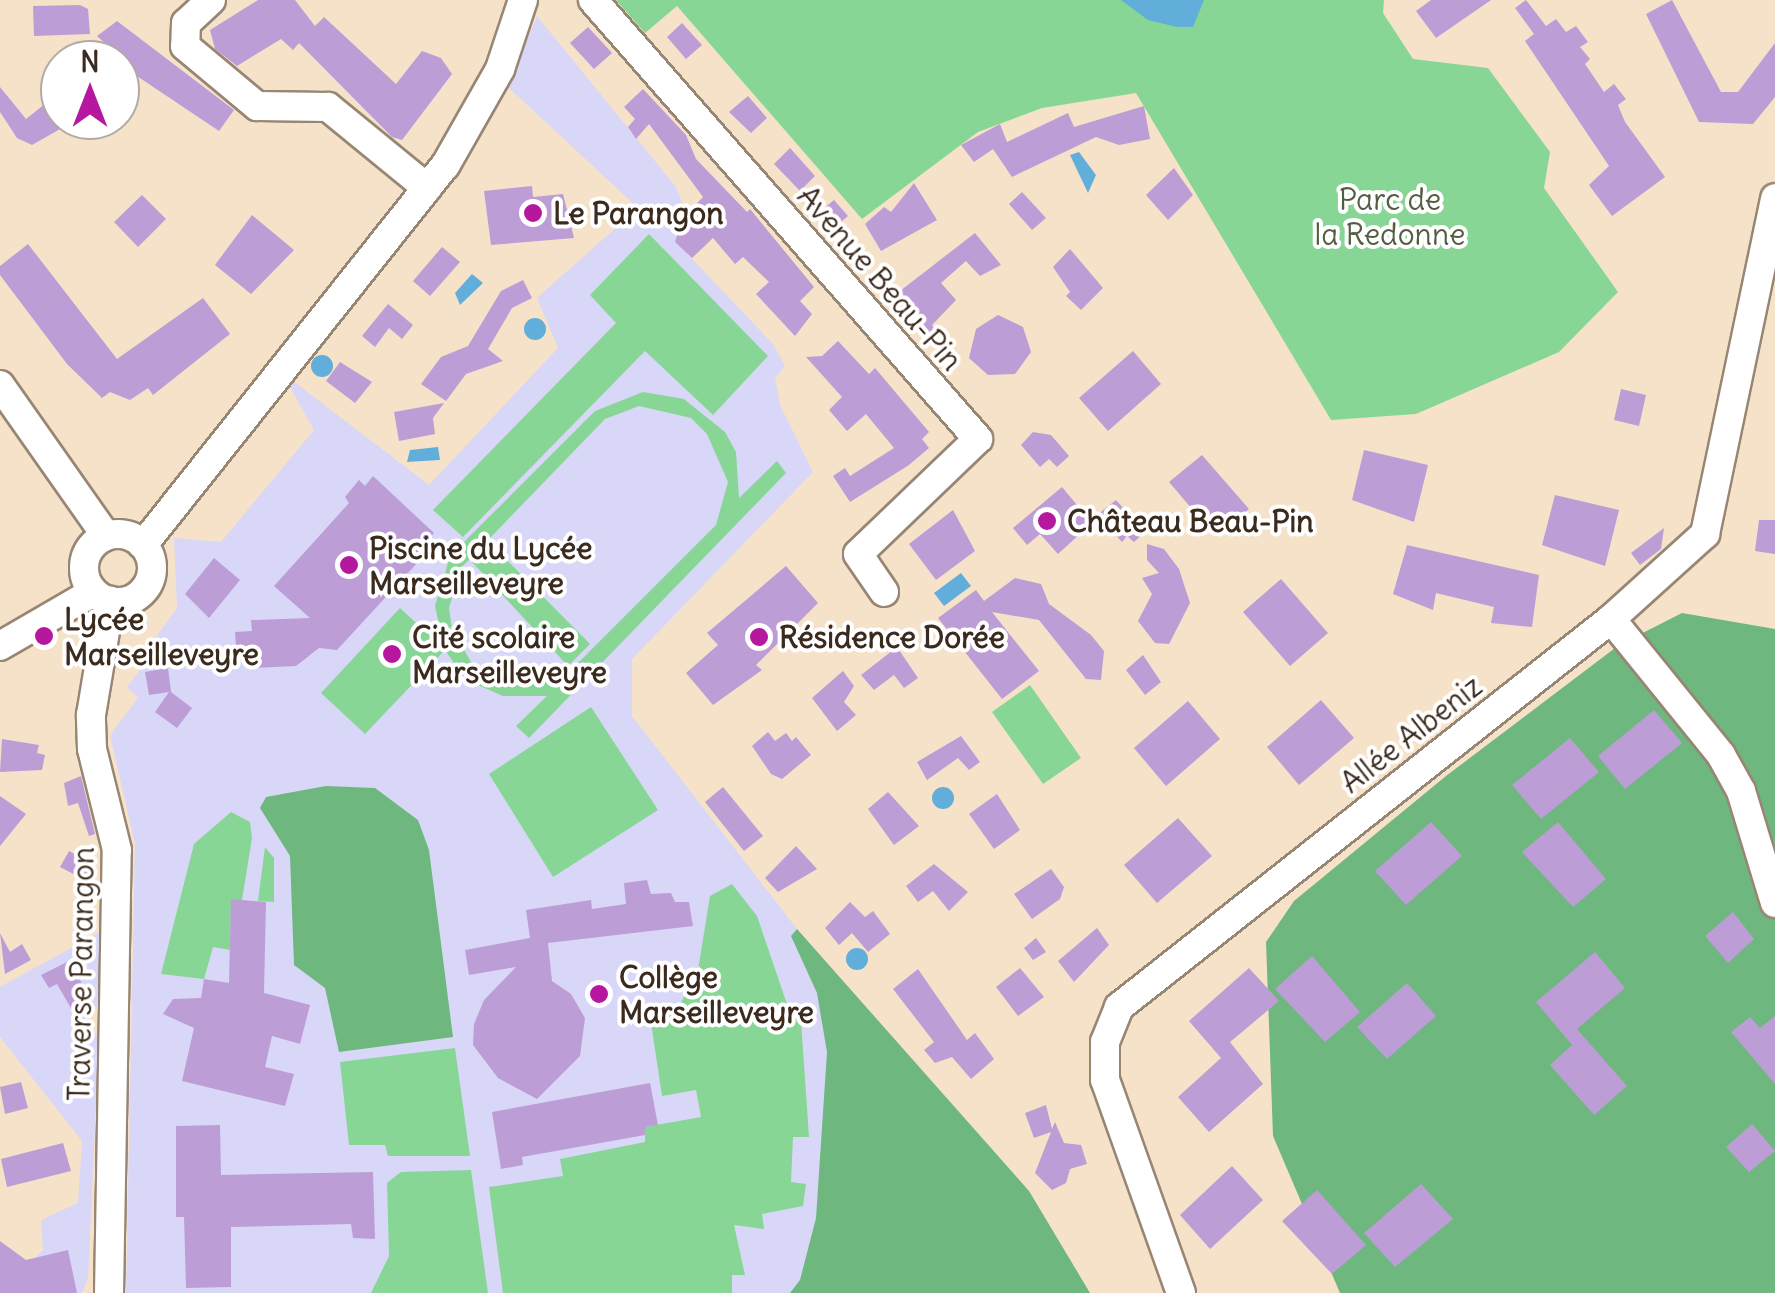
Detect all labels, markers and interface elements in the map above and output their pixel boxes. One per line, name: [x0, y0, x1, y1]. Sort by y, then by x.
north arrow: [40, 40, 140, 140]
text: N: [80, 44, 100, 80]
street label: Avenue Beau-Pin: [790, 178, 970, 378]
park label: Parc de la Redonne: [1314, 181, 1466, 252]
place label: Le Parangon: [553, 195, 724, 231]
marker: Le Parangon: [522, 202, 544, 224]
place label: Château Beau-Pin: [1067, 503, 1314, 539]
marker: Château Beau-Pin: [1036, 510, 1058, 532]
place label: Piscine du Lycée Marseilleveyre: [369, 530, 592, 600]
marker: Piscine du Lycée Marseilleveyre: [338, 554, 360, 576]
place label: Lycée Marseilleveyre: [64, 601, 259, 672]
place label: Cité scolaire Marseilleveyre: [412, 619, 607, 690]
place label: Résidence Dorée: [779, 619, 1005, 655]
marker: Lycée Marseilleveyre: [33, 625, 55, 647]
marker: Résidence Dorée: [748, 626, 770, 648]
marker: Cité scolaire Marseilleveyre: [381, 643, 403, 665]
street label: Allée Albeniz: [1333, 668, 1489, 800]
street label: Traverse Parangon: [61, 846, 101, 1102]
place label: Collège Marseilleveyre: [619, 959, 814, 1030]
marker: Collège Marseilleveyre: [588, 983, 610, 1005]

